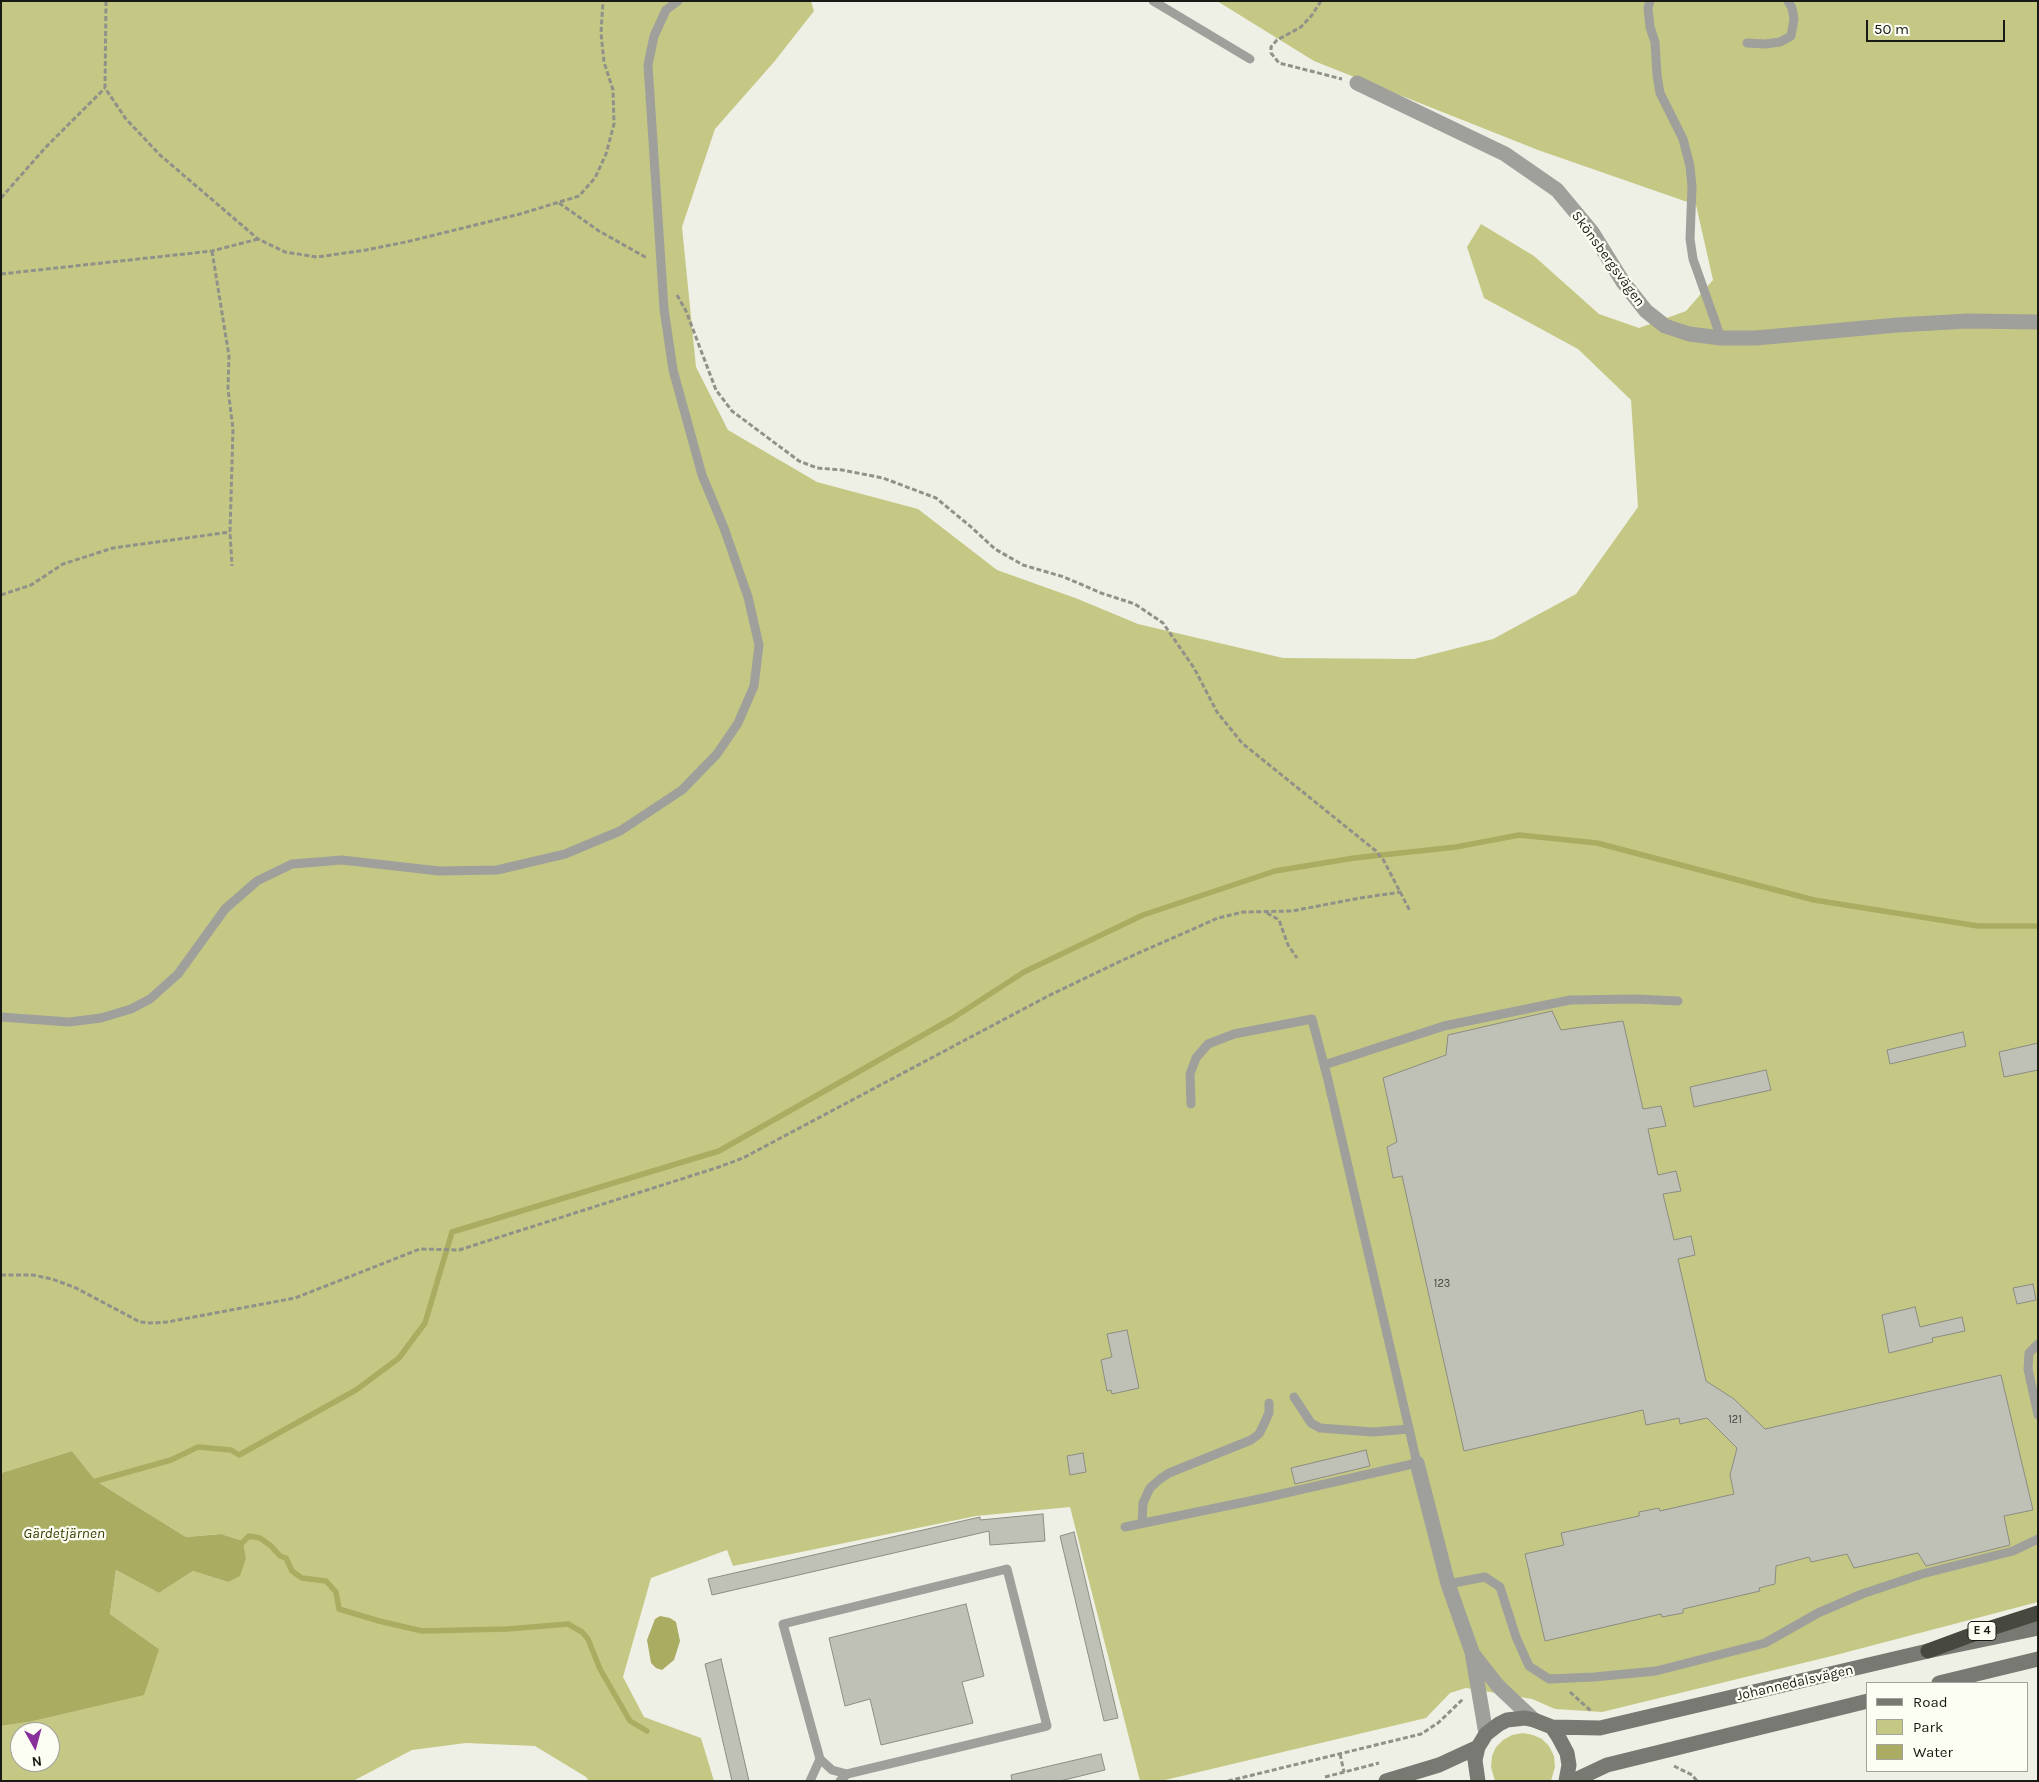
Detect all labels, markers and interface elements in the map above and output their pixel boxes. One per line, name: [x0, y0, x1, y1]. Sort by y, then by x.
scale bar: [1869, 10, 2008, 42]
text: 50 m: [1874, 20, 1909, 38]
street label: Skönsbergsvägen: [1568, 208, 1648, 310]
house number: 123: [1434, 1277, 1450, 1291]
house number: 121: [1728, 1413, 1742, 1427]
water label: Gärdetjärnen: [23, 1525, 105, 1543]
road number: E 4: [1968, 1622, 1996, 1640]
street label: Johannedalsvägen: [1735, 1661, 1855, 1705]
legend: [1866, 1682, 2029, 1772]
text: Road: [1913, 1693, 1948, 1711]
text: Park: [1913, 1718, 1943, 1736]
north arrow: [10, 1722, 60, 1772]
text: Water: [1913, 1743, 1953, 1761]
text: N: [31, 1752, 43, 1770]

